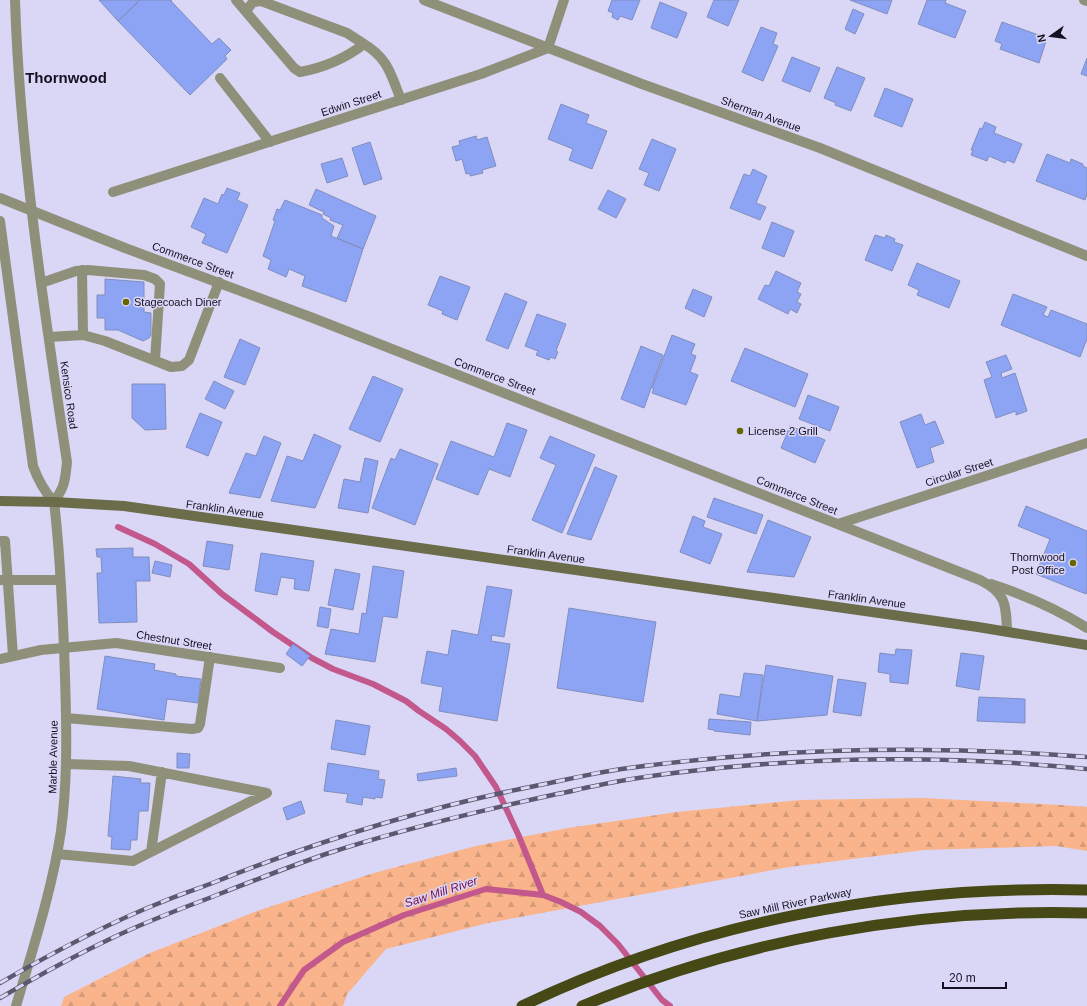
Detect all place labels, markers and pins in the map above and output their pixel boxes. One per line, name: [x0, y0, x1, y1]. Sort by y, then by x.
place label: Stagecoach Diner: [134, 296, 222, 308]
marker: Stagecoach Diner: [121, 297, 131, 307]
place label: License 2 Grill: [748, 425, 818, 437]
marker: License 2 Grill: [735, 426, 745, 436]
place label: Thornwood Post Office: [1010, 551, 1065, 576]
marker: Thornwood Post Office: [1068, 558, 1078, 568]

